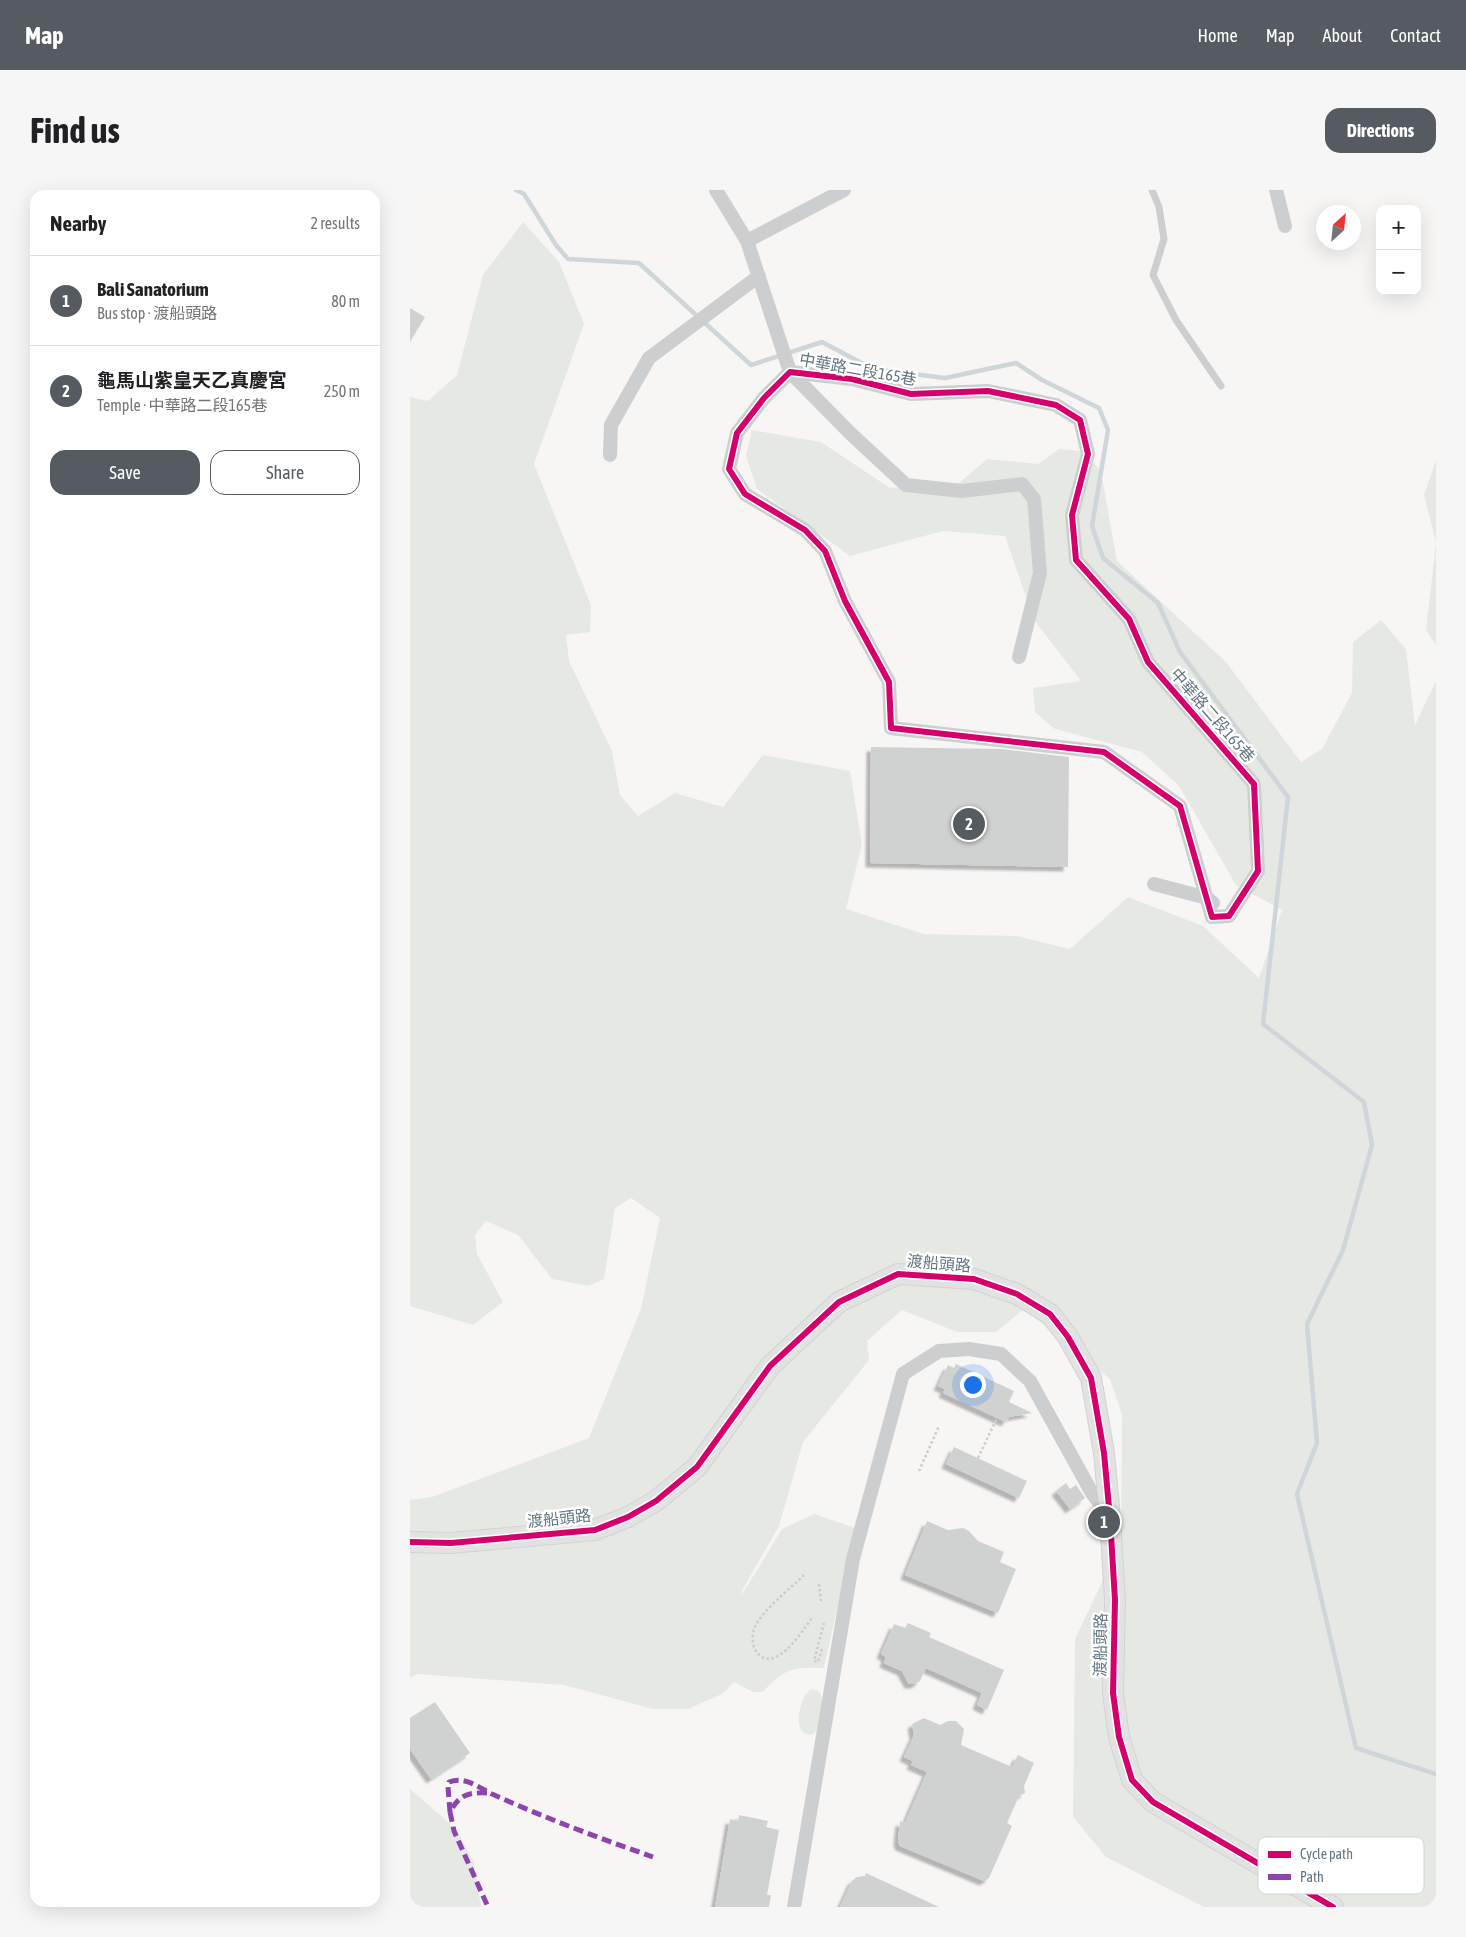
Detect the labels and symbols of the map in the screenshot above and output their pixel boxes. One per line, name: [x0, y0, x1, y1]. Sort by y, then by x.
north arrow: [1316, 205, 1361, 250]
street label: 中華路二段165巷: [798, 350, 918, 388]
street label: 中華路二段165巷: [1167, 664, 1259, 766]
pin: 2: [953, 805, 985, 843]
street label: 渡船頭路: [906, 1251, 972, 1275]
your location: [960, 1372, 986, 1398]
pin: 1: [1088, 1503, 1120, 1541]
street label: 渡船頭路: [526, 1506, 592, 1530]
street label: 渡船頭路: [1090, 1613, 1110, 1677]
legend: [1258, 1837, 1424, 1894]
text: Cycle path: [1300, 1846, 1353, 1862]
text: Path: [1300, 1869, 1324, 1885]

